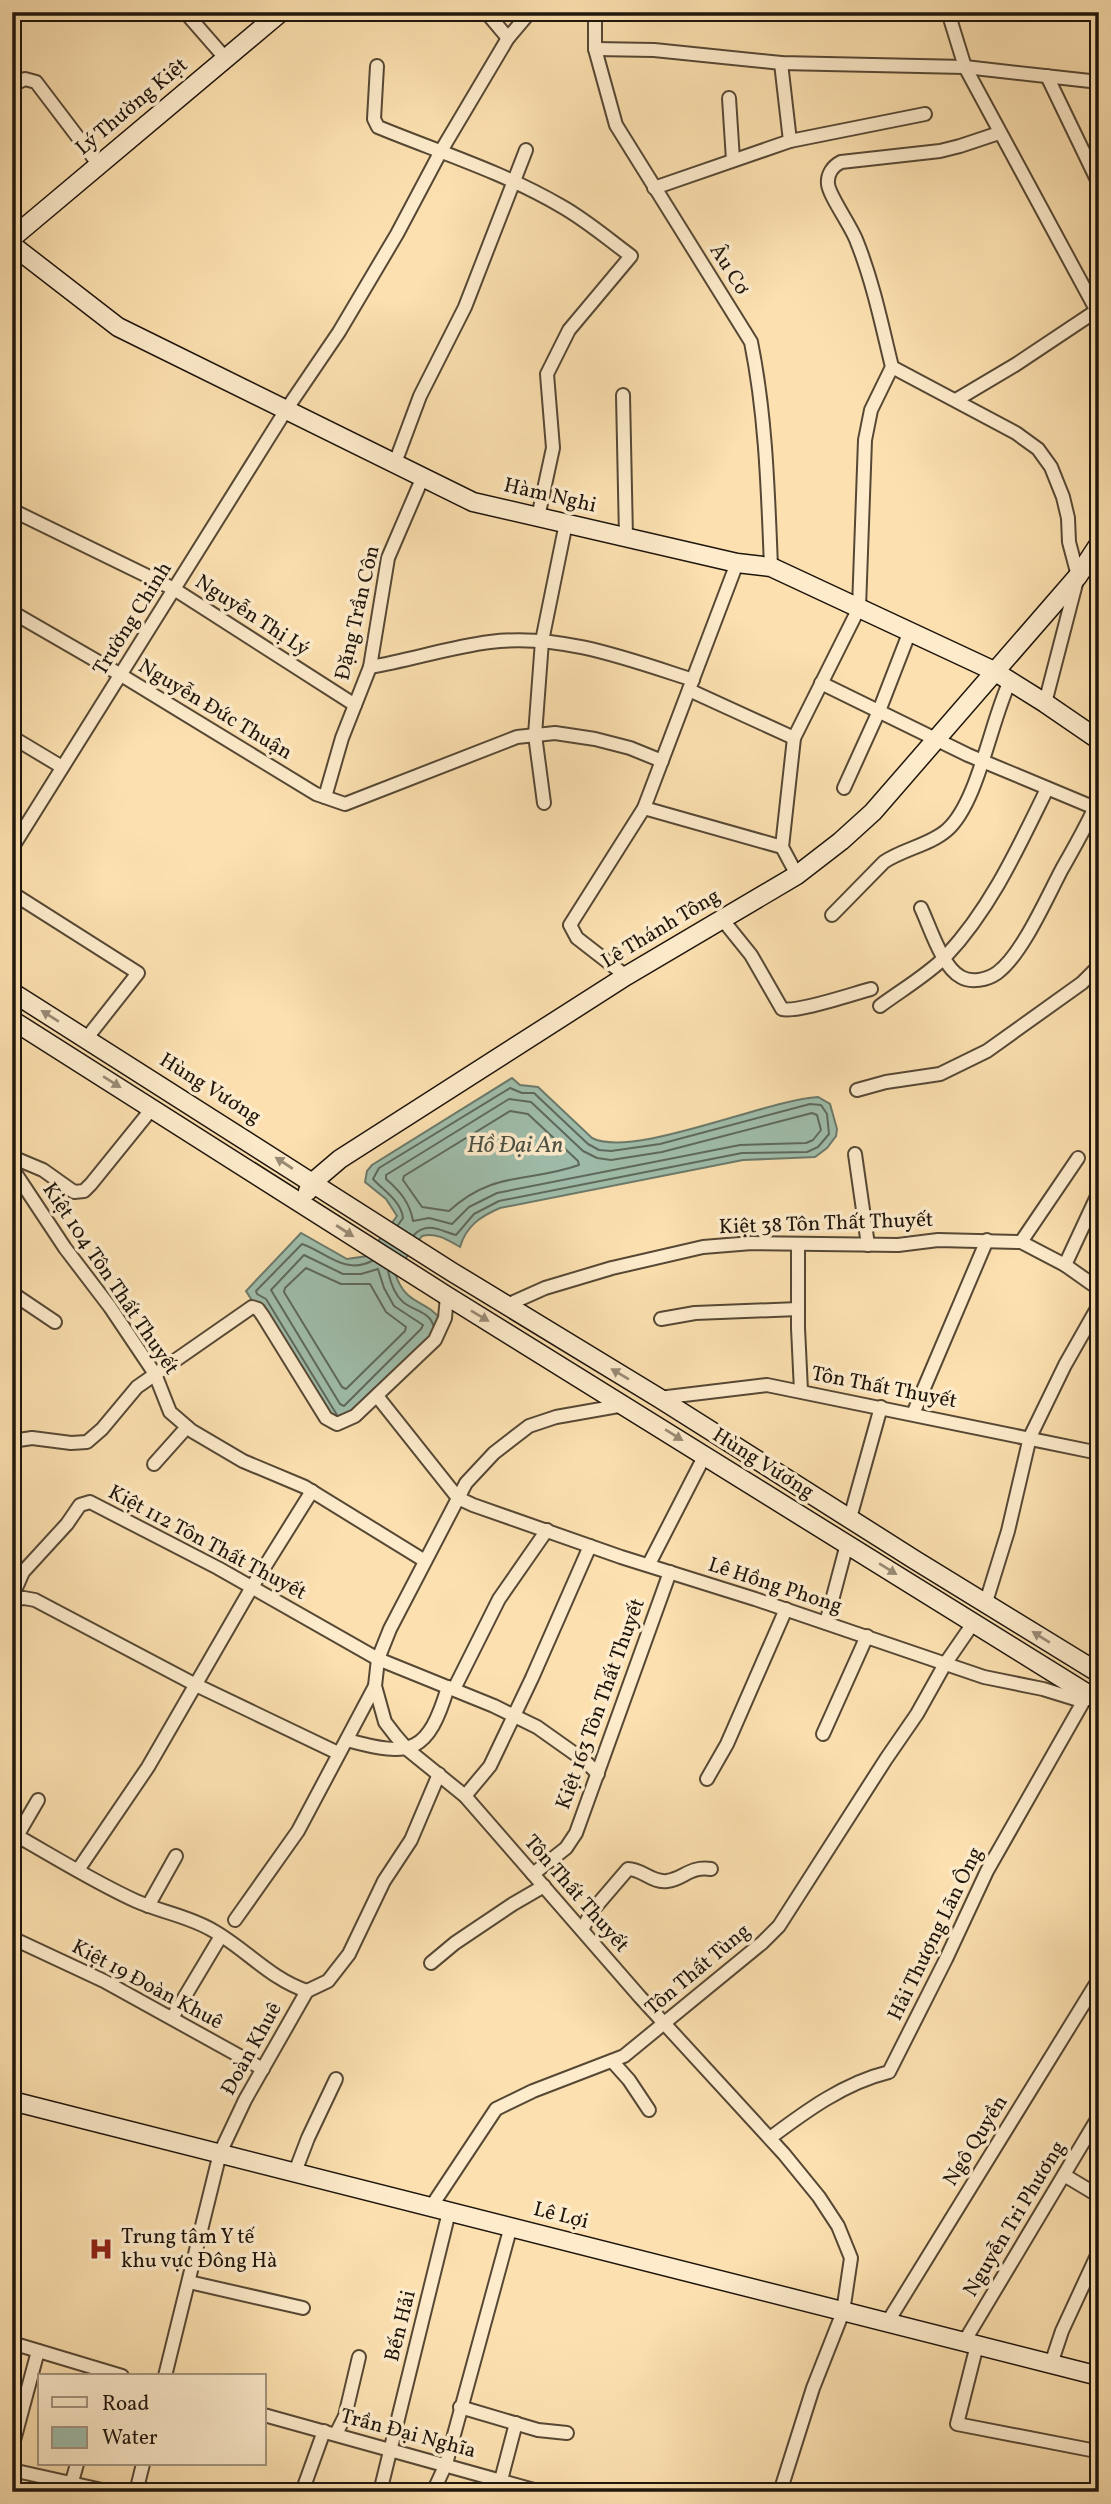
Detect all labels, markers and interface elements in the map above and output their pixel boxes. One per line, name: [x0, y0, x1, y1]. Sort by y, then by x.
street label: Lý Thường Kiệt: [70, 51, 194, 163]
street label: Âu Cơ: [702, 239, 756, 301]
street label: Hàm Nghi: [501, 471, 599, 521]
street label: Đặng Trần Côn: [328, 543, 388, 683]
street label: Trường Chinh: [86, 556, 180, 682]
street label: Nguyễn Thị Lý: [189, 568, 315, 664]
street label: Nguyễn Đức Thuận: [132, 652, 298, 768]
street label: Lê Thánh Tông: [596, 882, 726, 976]
one-way arrow: [40, 1009, 59, 1022]
street label: Hùng Vương: [153, 1046, 267, 1132]
one-way arrow: [102, 1076, 121, 1089]
water label: Hồ Đại An: [467, 1130, 563, 1162]
one-way arrow: [274, 1157, 293, 1170]
street label: Kiệt 104 Tôn Thất Thuyết: [35, 1177, 185, 1381]
street label: Kiệt 38 Tôn Thất Thuyết: [718, 1206, 934, 1242]
one-way arrow: [335, 1224, 355, 1237]
one-way arrow: [471, 1310, 490, 1323]
street label: Tôn Thất Thuyết: [809, 1360, 959, 1416]
one-way arrow: [610, 1367, 629, 1380]
street label: Hùng Vương: [706, 1421, 820, 1507]
one-way arrow: [665, 1429, 684, 1442]
street label: Kiệt 112 Tôn Thất Thuyết: [103, 1478, 311, 1608]
street label: Lê Hồng Phong: [704, 1551, 846, 1621]
one-way arrow: [878, 1563, 897, 1576]
street label: Kiệt 163 Tôn Thất Thuyết: [549, 1594, 653, 1814]
one-way arrow: [1031, 1630, 1051, 1643]
street label: Tôn Thất Thuyết: [517, 1829, 635, 1959]
street label: Hải Thượng Lãn Ông: [881, 1842, 991, 2026]
street label: Tôn Thất Tùng: [639, 1917, 757, 2023]
street label: Kiệt 19 Đoàn Khuê: [66, 1933, 228, 2037]
street label: Đoàn Khuê: [215, 1997, 289, 2101]
street label: Ngô Quyền: [937, 2090, 1015, 2192]
street label: Nguyễn Tri Phương: [957, 2135, 1073, 2303]
street label: Lê Lợi: [530, 2195, 592, 2237]
place label: Trung tâm Y tế khu vực Đông Hà: [121, 2223, 278, 2276]
hospital icon: Trung tâm Y tế khu vực Đông Hà: [87, 2235, 115, 2263]
street label: Bến Hải: [378, 2287, 424, 2365]
legend: [38, 2374, 266, 2466]
text: Road: [102, 2390, 149, 2419]
street label: Trần Đại Nghĩa: [337, 2402, 479, 2466]
text: Water: [102, 2424, 158, 2453]

